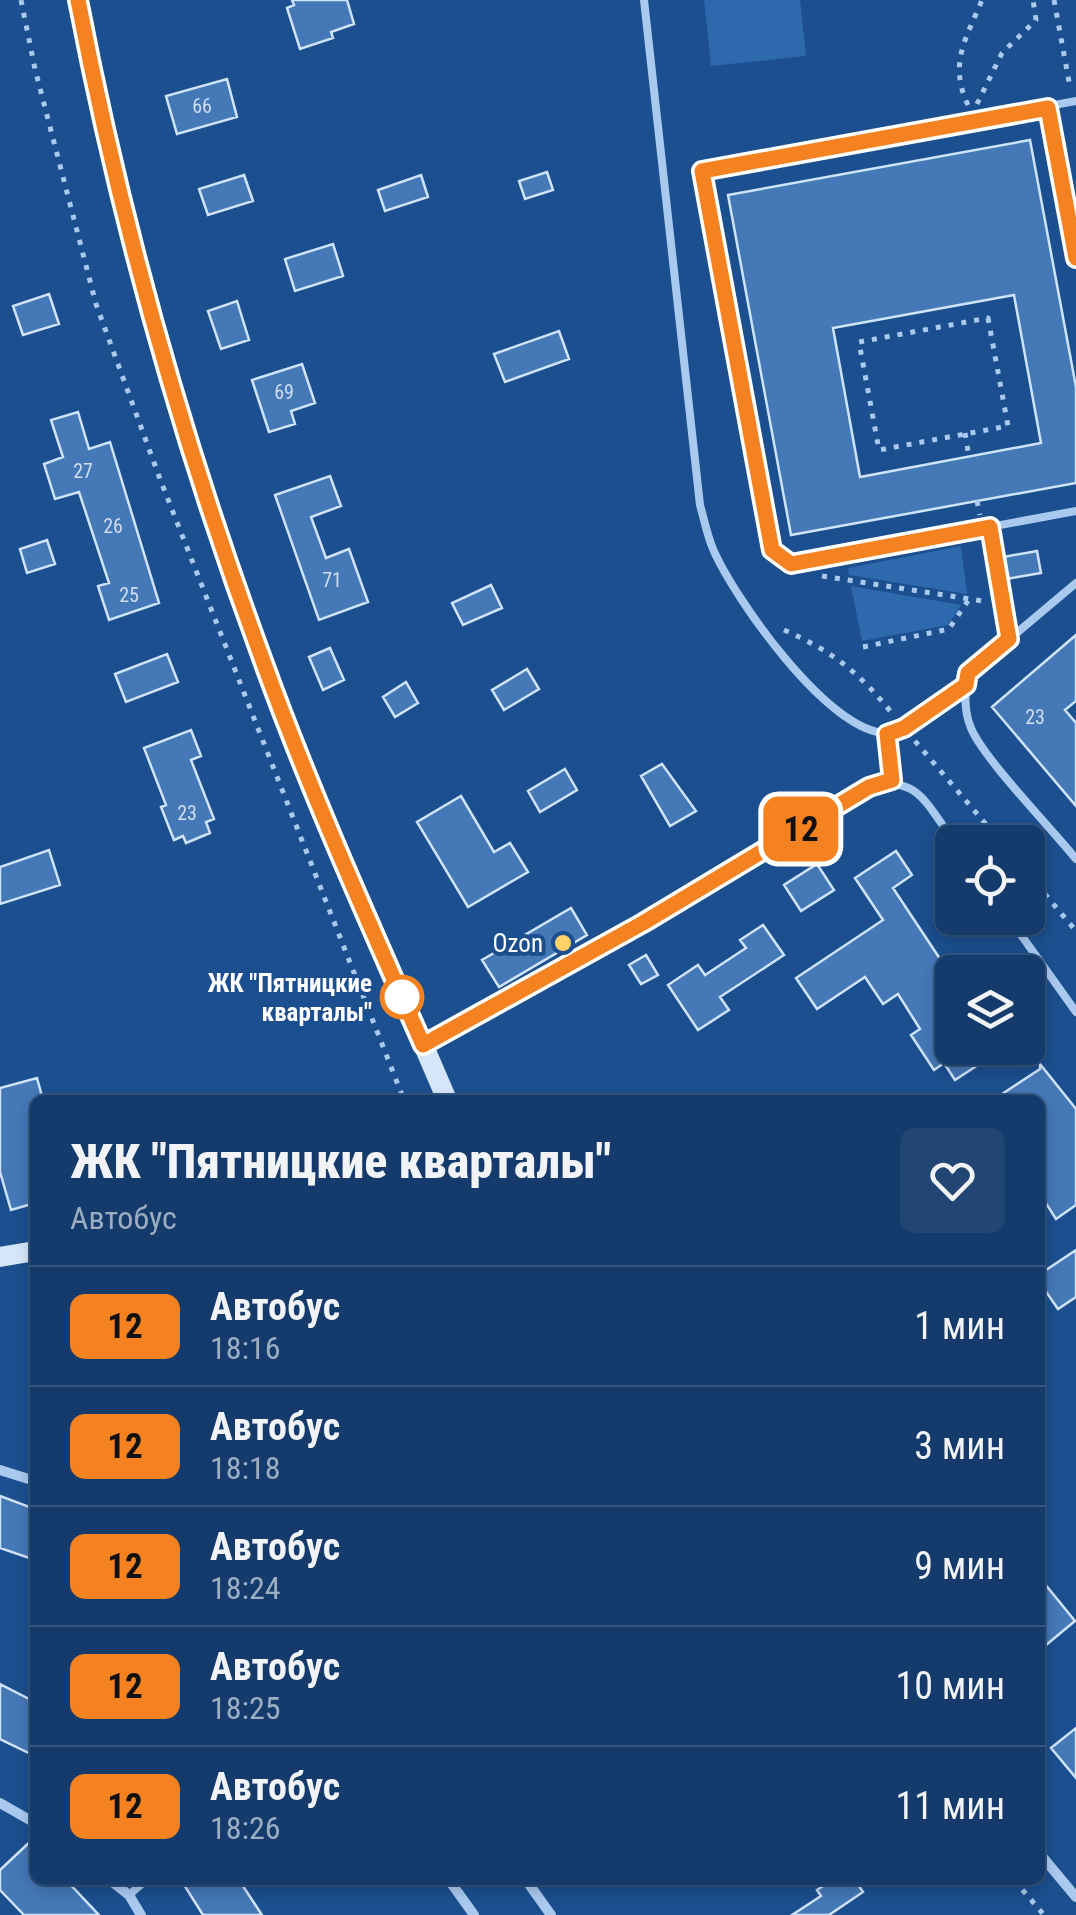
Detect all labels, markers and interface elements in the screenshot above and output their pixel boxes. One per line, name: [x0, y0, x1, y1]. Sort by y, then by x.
house number: 66: [192, 94, 212, 118]
house number: 69: [274, 380, 294, 404]
house number: 27: [73, 459, 93, 483]
house number: 26: [103, 514, 123, 538]
house number: 71: [322, 568, 342, 592]
house number: 25: [119, 583, 139, 607]
house number: 23: [1025, 705, 1045, 729]
line badge: 12: [756, 796, 846, 862]
house number: 23: [177, 801, 197, 825]
text: 12: [783, 809, 819, 850]
map controls: [935, 825, 1045, 1065]
button: locate: [935, 825, 1045, 935]
place label: Ozon: [493, 929, 543, 958]
marker: Ozon: [552, 932, 574, 954]
button: layers: [935, 955, 1045, 1065]
place label: ЖК "Пятницкие кварталы": [207, 969, 372, 1027]
marker: ЖК "Пятницкие кварталы": [381, 976, 423, 1018]
button: heart: [900, 1128, 1005, 1233]
text: ЖК "Пятницкие кварталы": [70, 1133, 611, 1190]
text: Автобус: [70, 1199, 177, 1237]
text: Автобус: [210, 1285, 340, 1329]
text: 1 мин: [914, 1304, 1005, 1348]
text: 12: [107, 1306, 143, 1347]
text: 18:16: [210, 1329, 281, 1367]
text: Автобус: [210, 1405, 340, 1449]
text: 3 мин: [914, 1424, 1005, 1468]
text: 12: [107, 1426, 143, 1467]
text: 18:18: [210, 1449, 281, 1487]
text: Автобус: [210, 1525, 340, 1569]
text: 9 мин: [914, 1544, 1005, 1588]
text: 12: [107, 1546, 143, 1587]
text: 18:24: [210, 1569, 281, 1607]
text: Автобус: [210, 1645, 340, 1689]
text: 10 мин: [896, 1664, 1005, 1708]
text: 12: [107, 1666, 143, 1707]
text: 18:25: [210, 1689, 281, 1727]
text: Автобус: [210, 1765, 340, 1809]
text: 11 мин: [896, 1784, 1005, 1828]
text: 12: [107, 1786, 143, 1827]
text: 18:26: [210, 1809, 281, 1847]

